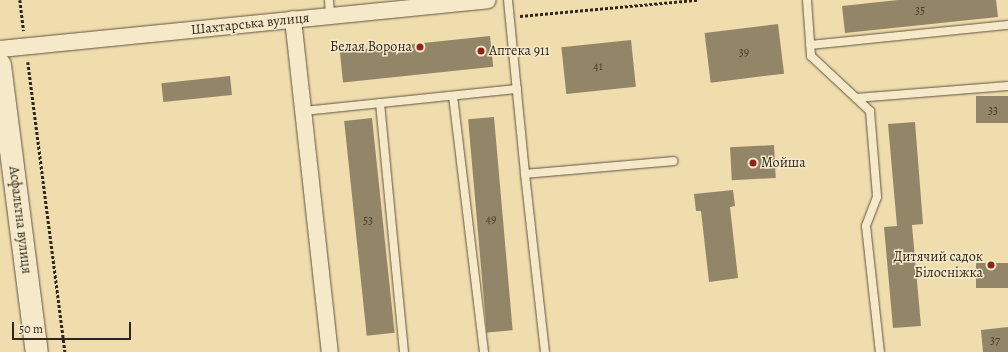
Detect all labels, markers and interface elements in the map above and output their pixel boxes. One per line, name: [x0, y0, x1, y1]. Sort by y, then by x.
house number: 35: [915, 4, 925, 18]
street label: Шахтарська вулиця: [190, 9, 310, 39]
place label: Белая Ворона: [330, 39, 412, 55]
marker: Белая Ворона: [415, 42, 425, 52]
place label: Аптека 911: [489, 43, 550, 59]
marker: Аптека 911: [476, 46, 486, 56]
house number: 39: [739, 46, 749, 60]
house number: 41: [593, 60, 603, 74]
house number: 33: [988, 104, 998, 118]
place label: Мойша: [761, 155, 806, 171]
marker: Мойша: [748, 158, 758, 168]
street label: Асфальтна вулиця: [5, 165, 35, 275]
house number: 49: [486, 213, 496, 227]
house number: 53: [363, 214, 373, 228]
place label: Дитячий садок Білосніжка: [893, 249, 983, 282]
marker: Дитячий садок Білосніжка: [986, 260, 996, 270]
scale bar: [14, 314, 133, 340]
text: 50 m: [19, 321, 43, 337]
house number: 37: [990, 334, 1000, 348]

